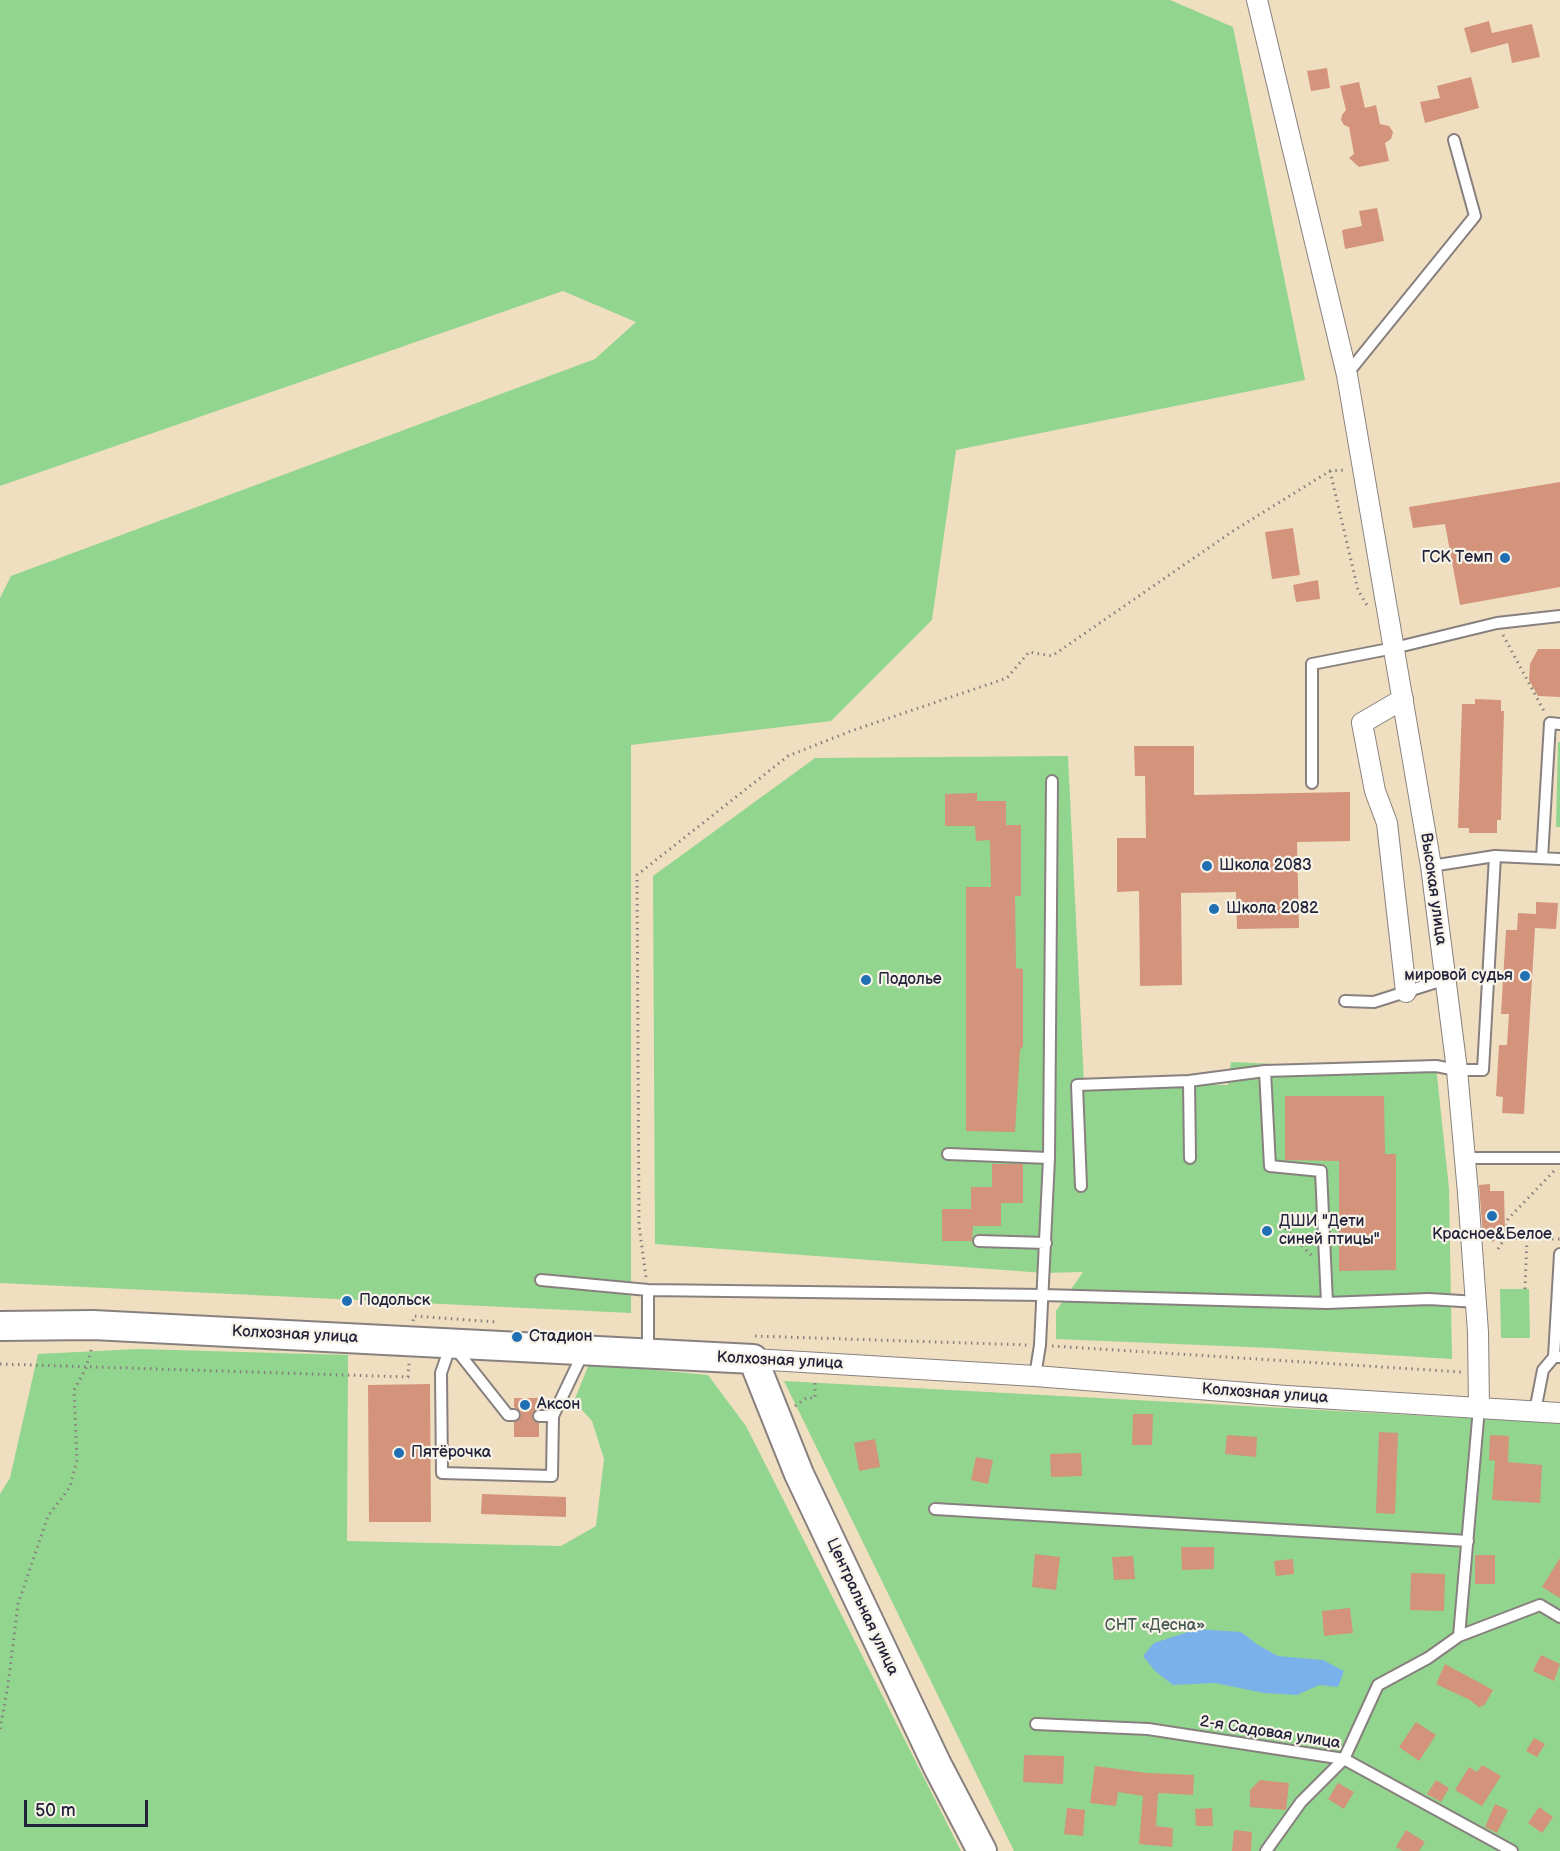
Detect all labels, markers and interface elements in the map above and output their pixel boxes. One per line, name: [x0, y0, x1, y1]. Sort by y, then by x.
place label: ГСК Темп: [1422, 548, 1493, 568]
marker: ГСК Темп: [1498, 551, 1512, 565]
street label: Высокая улица: [1416, 832, 1450, 946]
place label: Школа 2083: [1219, 856, 1312, 876]
marker: Школа 2083: [1200, 859, 1214, 873]
place label: Школа 2082: [1226, 899, 1318, 919]
marker: Школа 2082: [1207, 902, 1221, 916]
place label: мировой судья: [1404, 966, 1513, 986]
marker: мировой судья: [1518, 969, 1532, 983]
place label: Подолье: [878, 970, 942, 990]
marker: Подолье: [859, 973, 873, 987]
marker: Красное&Белое: [1485, 1209, 1499, 1223]
place label: ДШИ "Дети синей птицы": [1279, 1212, 1380, 1250]
marker: ДШИ "Дети синей птицы": [1260, 1224, 1274, 1238]
place label: Красное&Белое: [1432, 1225, 1552, 1245]
place label: Подольск: [359, 1291, 430, 1311]
marker: Подольск: [340, 1294, 354, 1308]
street label: Колхозная улица: [231, 1322, 359, 1348]
place label: Стадион: [529, 1327, 592, 1347]
marker: Стадион: [510, 1330, 524, 1344]
street label: Колхозная улица: [716, 1348, 844, 1374]
street label: Колхозная улица: [1201, 1380, 1329, 1408]
place label: Аксон: [537, 1395, 580, 1415]
marker: Аксон: [518, 1398, 532, 1412]
place label: Пятёрочка: [411, 1443, 491, 1463]
marker: Пятёрочка: [392, 1446, 406, 1460]
street label: Центральная улица: [822, 1535, 902, 1679]
park label: СНТ «Десна»: [1105, 1616, 1205, 1636]
street label: 2-я Садовая улица: [1198, 1712, 1342, 1754]
scale bar: [27, 1788, 152, 1826]
text: 50 m: [35, 1800, 76, 1821]

